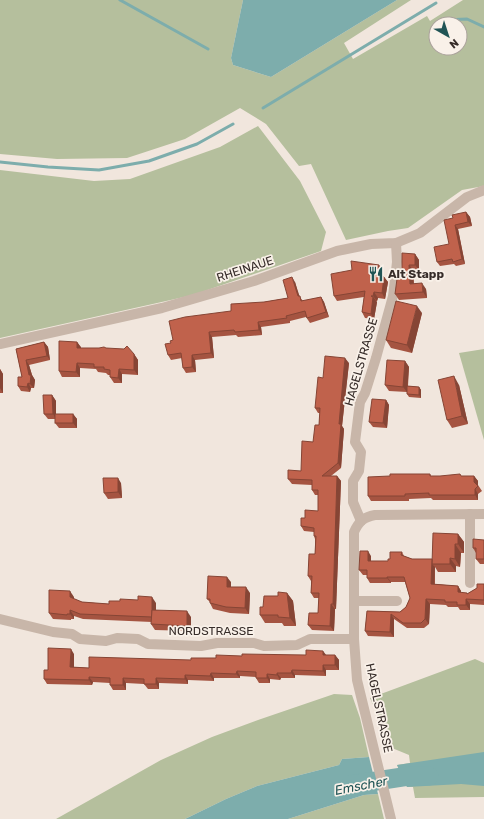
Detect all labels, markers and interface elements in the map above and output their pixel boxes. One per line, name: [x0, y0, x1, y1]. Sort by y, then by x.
north arrow: [428, 16, 468, 56]
text: N: [447, 36, 461, 51]
street label: RHEINAUE: [215, 253, 275, 285]
restaurant icon: Alt Stapp: [367, 265, 385, 283]
place label: Alt Stapp: [388, 267, 444, 281]
street label: HAGELSTRASSE: [342, 316, 380, 408]
street label: NORDSTRASSE: [169, 624, 253, 638]
street label: HAGELSTRASSE: [363, 662, 395, 754]
water label: Emscher: [333, 773, 390, 798]

